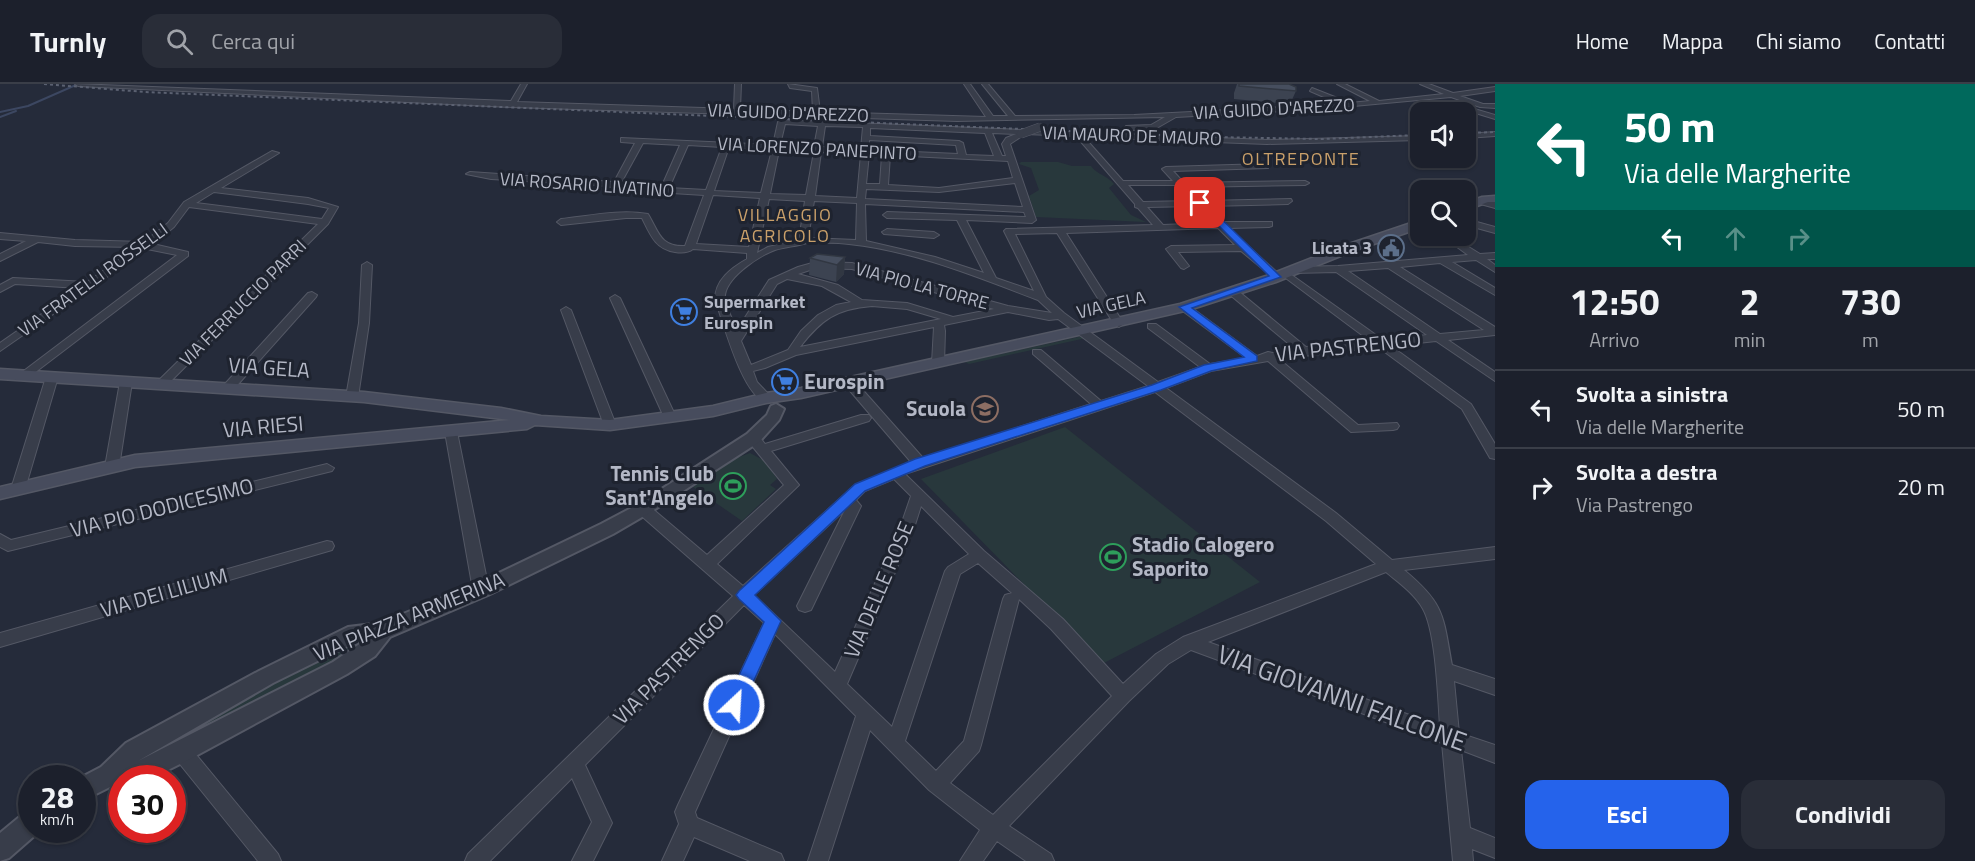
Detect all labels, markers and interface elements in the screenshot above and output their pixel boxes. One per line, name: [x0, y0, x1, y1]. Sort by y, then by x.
search box: [142, 14, 562, 68]
text: Turnly: [30, 20, 106, 63]
text: Cerca qui: [211, 24, 295, 58]
icon: search: [163, 25, 196, 58]
text: Home: [1576, 25, 1629, 57]
text: Mappa: [1662, 25, 1723, 57]
text: Chi siamo: [1756, 25, 1841, 57]
text: Contatti: [1874, 25, 1945, 57]
street label: VIA GUIDO D'AREZZO: [1193, 91, 1355, 126]
text: 50 m: [1624, 94, 1716, 158]
street label: VIA GUIDO D'AREZZO: [707, 96, 869, 129]
map controls: [1410, 102, 1476, 246]
button: sound: [1410, 102, 1476, 168]
icon: left: [1525, 108, 1603, 186]
street label: VIA MAURO DE MAURO: [1042, 119, 1222, 152]
street label: VIA LORENZO PANEPINTO: [717, 130, 917, 167]
district label: OLTREPONTE: [1242, 145, 1360, 172]
text: Via delle Margherite: [1624, 152, 1851, 193]
street label: VIA ROSARIO LIVATINO: [499, 165, 675, 204]
pin: [1174, 177, 1225, 228]
button: search: [1410, 180, 1476, 246]
icon: arrive: [1183, 186, 1216, 219]
district label: VILLAGGIO AGRICOLO: [738, 201, 832, 249]
street label: VIA FRATELLI ROSSELLI: [12, 216, 173, 343]
icon: left: [1656, 222, 1689, 255]
icon: ahead: [1719, 222, 1752, 255]
icon: right: [1782, 222, 1815, 255]
street label: VIA FERRUCCIO PARRI: [173, 233, 312, 372]
public building icon: Licata 3: [1376, 233, 1406, 263]
place label: Licata 3: [1312, 234, 1372, 261]
street label: VIA PIO LA TORRE: [852, 255, 992, 316]
text: 12:50: [1569, 274, 1659, 329]
text: 2: [1740, 274, 1760, 329]
text: 730: [1840, 274, 1901, 329]
street label: VIA GELA: [1074, 283, 1148, 326]
place label: Supermarket Eurospin: [704, 288, 806, 336]
supermarket icon: Supermarket Eurospin: [669, 297, 699, 327]
street label: VIA PASTRENGO: [1273, 322, 1423, 370]
text: Arrivo: [1589, 324, 1639, 355]
text: min: [1734, 324, 1766, 355]
text: m: [1862, 324, 1879, 355]
street label: VIA GELA: [227, 348, 311, 386]
place label: Eurospin: [804, 365, 885, 397]
supermarket icon: Eurospin: [770, 367, 800, 397]
text: Svolta a sinistra: [1576, 377, 1728, 411]
place label: Scuola: [906, 392, 966, 424]
text: 50 m: [1897, 392, 1945, 426]
icon: left: [1525, 393, 1558, 426]
school or university icon: Scuola: [970, 394, 1000, 424]
street label: VIA RIESI: [221, 407, 305, 445]
text: Via delle Margherite: [1576, 411, 1744, 442]
text: Svolta a destra: [1576, 455, 1718, 489]
place label: Tennis Club Sant'Angelo: [605, 457, 714, 513]
street label: VIA PIO DODICESIMO: [67, 469, 257, 545]
text: 20 m: [1897, 470, 1945, 504]
sports icon: Tennis Club Sant'Angelo: [718, 471, 748, 501]
icon: right: [1525, 471, 1558, 504]
text: Via Pastrengo: [1576, 489, 1693, 520]
street label: VIA DELLE ROSE: [835, 516, 921, 663]
place label: Stadio Calogero Saporito: [1132, 528, 1274, 584]
sports icon: Stadio Calogero Saporito: [1098, 542, 1128, 572]
street label: VIA DEI LILIUM: [96, 559, 231, 625]
street label: VIA PIAZZA ARMERINA: [308, 563, 510, 669]
street label: VIA PASTRENGO: [605, 605, 731, 731]
street label: VIA GIOVANNI FALCONE: [1212, 634, 1472, 761]
position arrow: [702, 673, 766, 737]
speed limit sign: 30: [108, 765, 186, 843]
text: 28: [40, 774, 74, 820]
button: Esci: [1525, 780, 1729, 849]
button: Condividi: [1741, 780, 1945, 849]
text: km/h: [40, 808, 74, 831]

